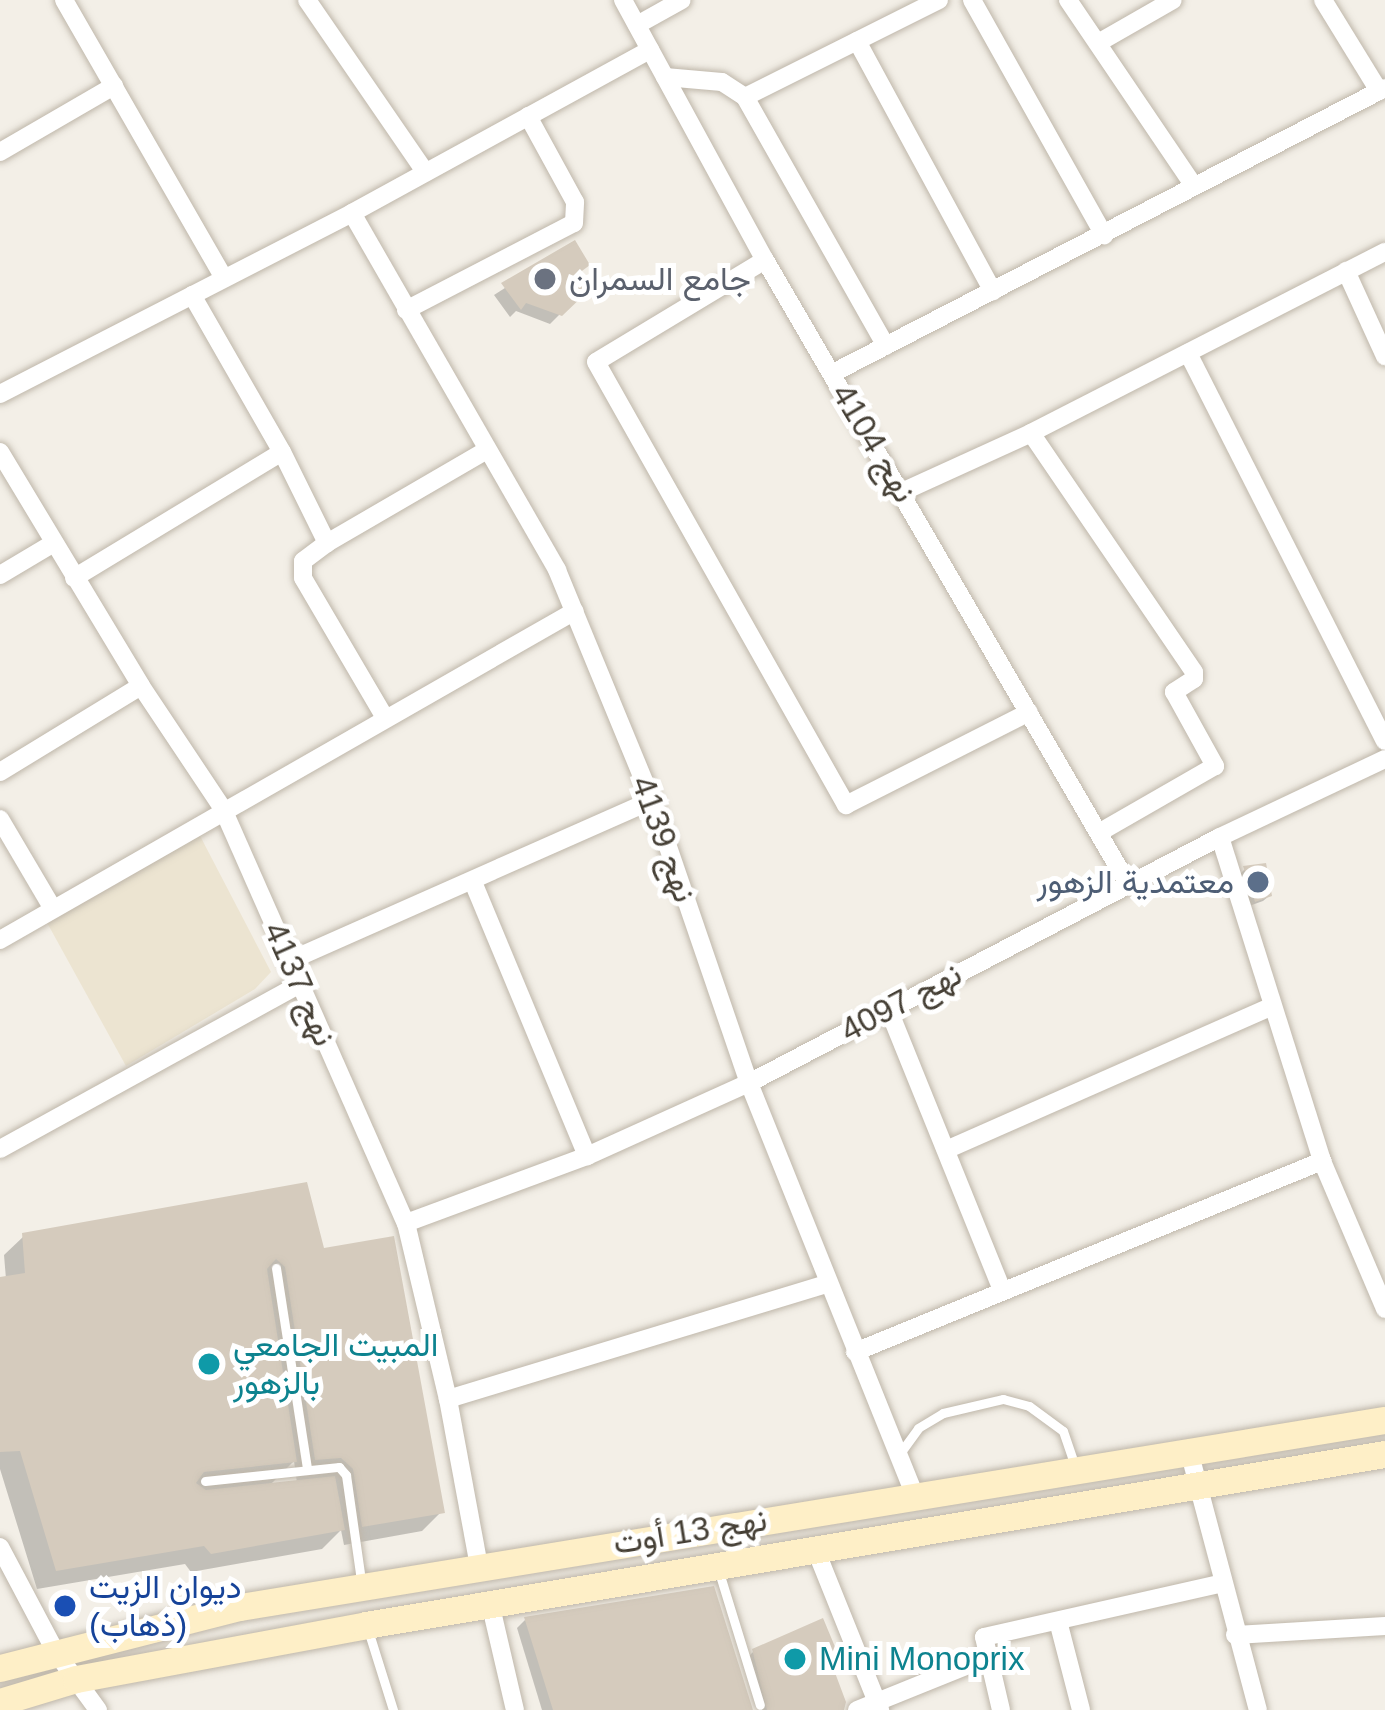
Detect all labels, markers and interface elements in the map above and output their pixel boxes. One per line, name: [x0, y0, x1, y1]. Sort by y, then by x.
place label: جامع السمران: [569, 259, 751, 299]
marker: جامع السمران: [532, 266, 558, 292]
street label: نهج 4104: [823, 377, 925, 509]
street label: نهج 4139: [623, 771, 705, 907]
place label: معتمدية الزهور: [1036, 862, 1234, 902]
marker: معتمدية الزهور: [1245, 869, 1271, 895]
street label: نهج 4137: [255, 916, 345, 1052]
street label: نهج 4097: [834, 954, 968, 1050]
place label: المبيت الجامعي بالزهور: [233, 1325, 439, 1403]
marker: المبيت الجامعي بالزهور: [196, 1351, 222, 1377]
street label: نهج 13 أوت: [610, 1499, 770, 1563]
place label: ديوان الزيت (ذهاب): [89, 1567, 242, 1645]
marker: ديوان الزيت (ذهاب): [52, 1593, 78, 1619]
place label: Mini Monoprix: [819, 1639, 1024, 1679]
marker: Mini Monoprix: [782, 1646, 808, 1672]

